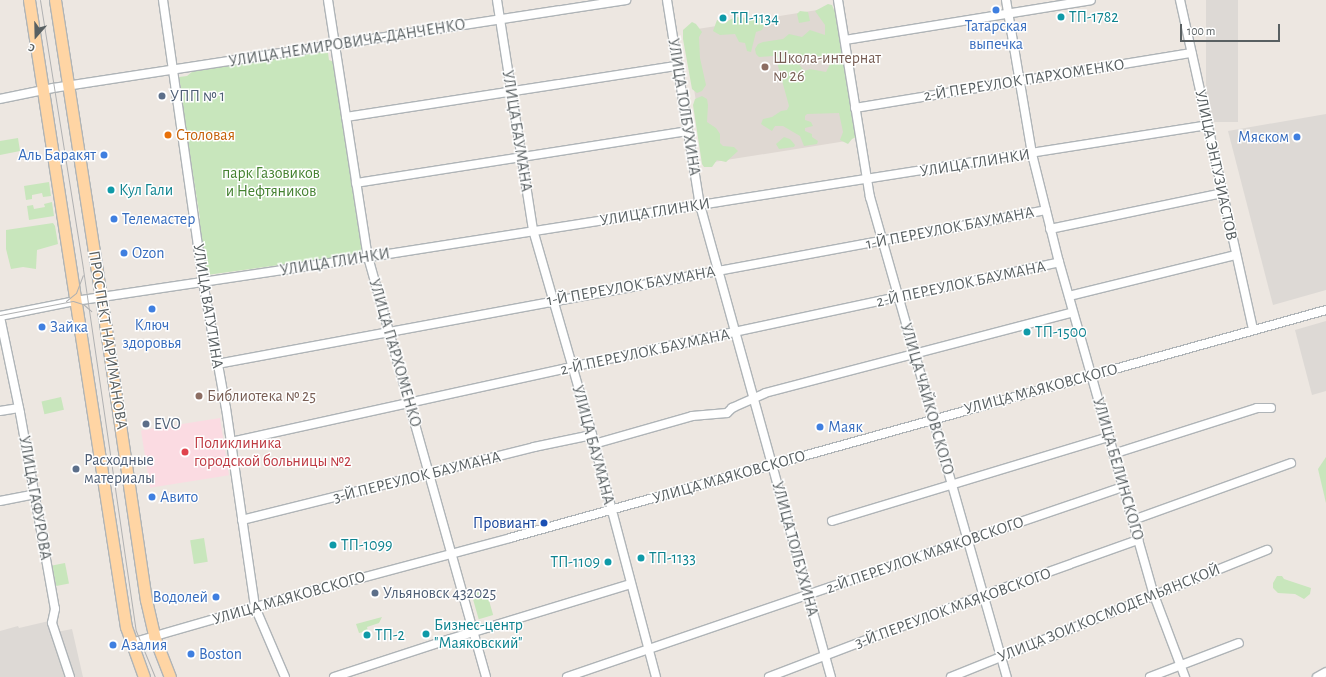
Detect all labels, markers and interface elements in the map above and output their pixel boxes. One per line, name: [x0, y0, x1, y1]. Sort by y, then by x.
marker: Татарская выпечка: [991, 5, 1001, 15]
place label: ТП-1782: [1069, 7, 1119, 27]
place label: ТП-1134: [731, 8, 779, 28]
marker: ТП-1782: [1056, 12, 1066, 22]
marker: ТП-1134: [718, 13, 728, 23]
street label: УЛИЦА НЕМИРОВИЧА-ДАНЧЕНКО: [227, 15, 467, 71]
north arrow: [16, 16, 56, 56]
place label: Татарская выпечка: [965, 16, 1027, 54]
scale bar: [1182, 16, 1282, 42]
text: 100 m: [1187, 25, 1215, 37]
street label: УЛИЦА ТОЛБУХИНА: [664, 37, 704, 177]
text: С: [27, 42, 36, 54]
place label: Школа-интернат № 26: [773, 48, 881, 86]
street label: 2-Й ПЕРЕУЛОК ПАРХОМЕНКО: [922, 55, 1126, 105]
marker: Школа-интернат № 26: [760, 62, 770, 72]
street label: УЛИЦА БАУМАНА: [498, 69, 536, 193]
place label: УПП № 1: [170, 86, 225, 106]
street label: УЛИЦА ЭНТУЗИАСТОВ: [1191, 88, 1241, 242]
marker: УПП № 1: [157, 91, 167, 101]
place label: Столовая: [176, 125, 235, 145]
place label: Мяском: [1238, 127, 1289, 147]
marker: Столовая: [163, 130, 173, 140]
marker: Мяском: [1292, 132, 1302, 142]
place label: Аль Баракят: [18, 145, 96, 165]
street label: УЛИЦА ГЛИНКИ: [919, 145, 1031, 181]
marker: Аль Баракят: [99, 150, 109, 160]
park label: парк Газовиков и Нефтяников: [222, 163, 320, 201]
place label: Кул Гали: [119, 180, 173, 200]
marker: Кул Гали: [106, 185, 116, 195]
street label: УЛИЦА ГЛИНКИ: [599, 194, 711, 230]
street label: 1-Й ПЕРЕУЛОК БАУМАНА: [864, 202, 1036, 254]
place label: Телемастер: [122, 209, 195, 229]
marker: Телемастер: [109, 214, 119, 224]
street label: УЛИЦА ВАТУТИНА: [189, 242, 227, 370]
place label: Ozon: [132, 243, 164, 263]
street label: УЛИЦА ГЛИНКИ: [279, 244, 391, 280]
marker: Ozon: [119, 248, 129, 258]
street label: ПРОСПЕКТ НАРИМАНОВА: [84, 249, 132, 431]
street label: 2-Й ПЕРЕУЛОК БАУМАНА: [875, 257, 1047, 311]
street label: 1-Й ПЕРЕУЛОК БАУМАНА: [545, 262, 717, 310]
street label: УЛИЦА ПАРХОМЕНКО: [365, 277, 425, 429]
marker: Ключ здоровья: [147, 304, 157, 314]
place label: Ключ здоровья: [122, 315, 182, 353]
place label: Зайка: [50, 317, 88, 337]
street label: УЛИЦА ЧАЙКОВСКОГО: [896, 321, 958, 477]
marker: Зайка: [37, 322, 47, 332]
place label: ТП-1500: [1035, 322, 1087, 342]
street label: 2-Й ПЕРЕУЛОК БАУМАНА: [559, 325, 731, 379]
marker: ТП-1500: [1022, 327, 1032, 337]
street label: УЛИЦА МАЯКОВСКОГО: [962, 359, 1120, 419]
street label: УЛИЦА БАУМАНА: [568, 383, 618, 507]
place label: Библиотека № 25: [207, 386, 316, 406]
marker: Библиотека № 25: [194, 391, 204, 401]
street label: УЛИЦА БЕЛИНСКОГО: [1088, 395, 1148, 543]
place label: EVO: [154, 414, 181, 434]
place label: Маяк: [828, 417, 863, 437]
marker: EVO: [141, 419, 151, 429]
marker: Маяк: [815, 422, 825, 432]
place label: Поликлиника городской больницы №2: [194, 433, 351, 471]
street label: УЛИЦА ГАФУРОВА: [15, 434, 55, 562]
marker: Поликлиника городской больницы №2: [179, 446, 191, 458]
street label: УЛИЦА МАЯКОВСКОГО: [650, 446, 808, 508]
street label: 3-Й ПЕРЕУЛОК БАУМАНА: [331, 447, 503, 507]
place label: Расходные материалы: [84, 450, 155, 488]
marker: Расходные материалы: [71, 464, 81, 474]
street label: УЛИЦА ТОЛБУХИНА: [768, 479, 822, 619]
place label: Авито: [160, 487, 198, 507]
marker: Авито: [147, 492, 157, 502]
street label: 2-Й ПЕРЕУЛОК МАЯКОВСКОГО: [824, 512, 1026, 598]
place label: Провиант: [473, 513, 536, 533]
marker: Провиант: [539, 518, 549, 528]
place label: ТП-1099: [341, 535, 393, 555]
marker: ТП-1099: [328, 540, 338, 550]
place label: ТП-1133: [649, 548, 696, 568]
place label: ТП-1109: [550, 552, 600, 572]
marker: ТП-1133: [636, 553, 646, 563]
marker: ТП-1109: [603, 557, 613, 567]
street label: УЛИЦА ЗОИ КОСМОДЕМЬЯНСКОЙ: [995, 559, 1223, 667]
street label: 3-Й ПЕРЕУЛОК МАЯКОВСКОГО: [852, 564, 1054, 652]
street label: УЛИЦА МАЯКОВСКОГО: [210, 567, 368, 629]
place label: Ульяновск 432025: [383, 583, 496, 603]
place label: Водолей: [153, 587, 208, 607]
marker: Ульяновск 432025: [370, 588, 380, 598]
marker: Водолей: [211, 592, 221, 602]
place label: Бизнес-центр "Маяковский": [434, 615, 523, 653]
place label: ТП-2: [375, 625, 405, 645]
marker: Бизнес-центр "Маяковский": [421, 629, 431, 639]
marker: ТП-2: [362, 630, 372, 640]
place label: Азалия: [121, 635, 167, 655]
marker: Азалия: [108, 640, 118, 650]
place label: Boston: [199, 644, 242, 664]
marker: Boston: [186, 649, 196, 659]

